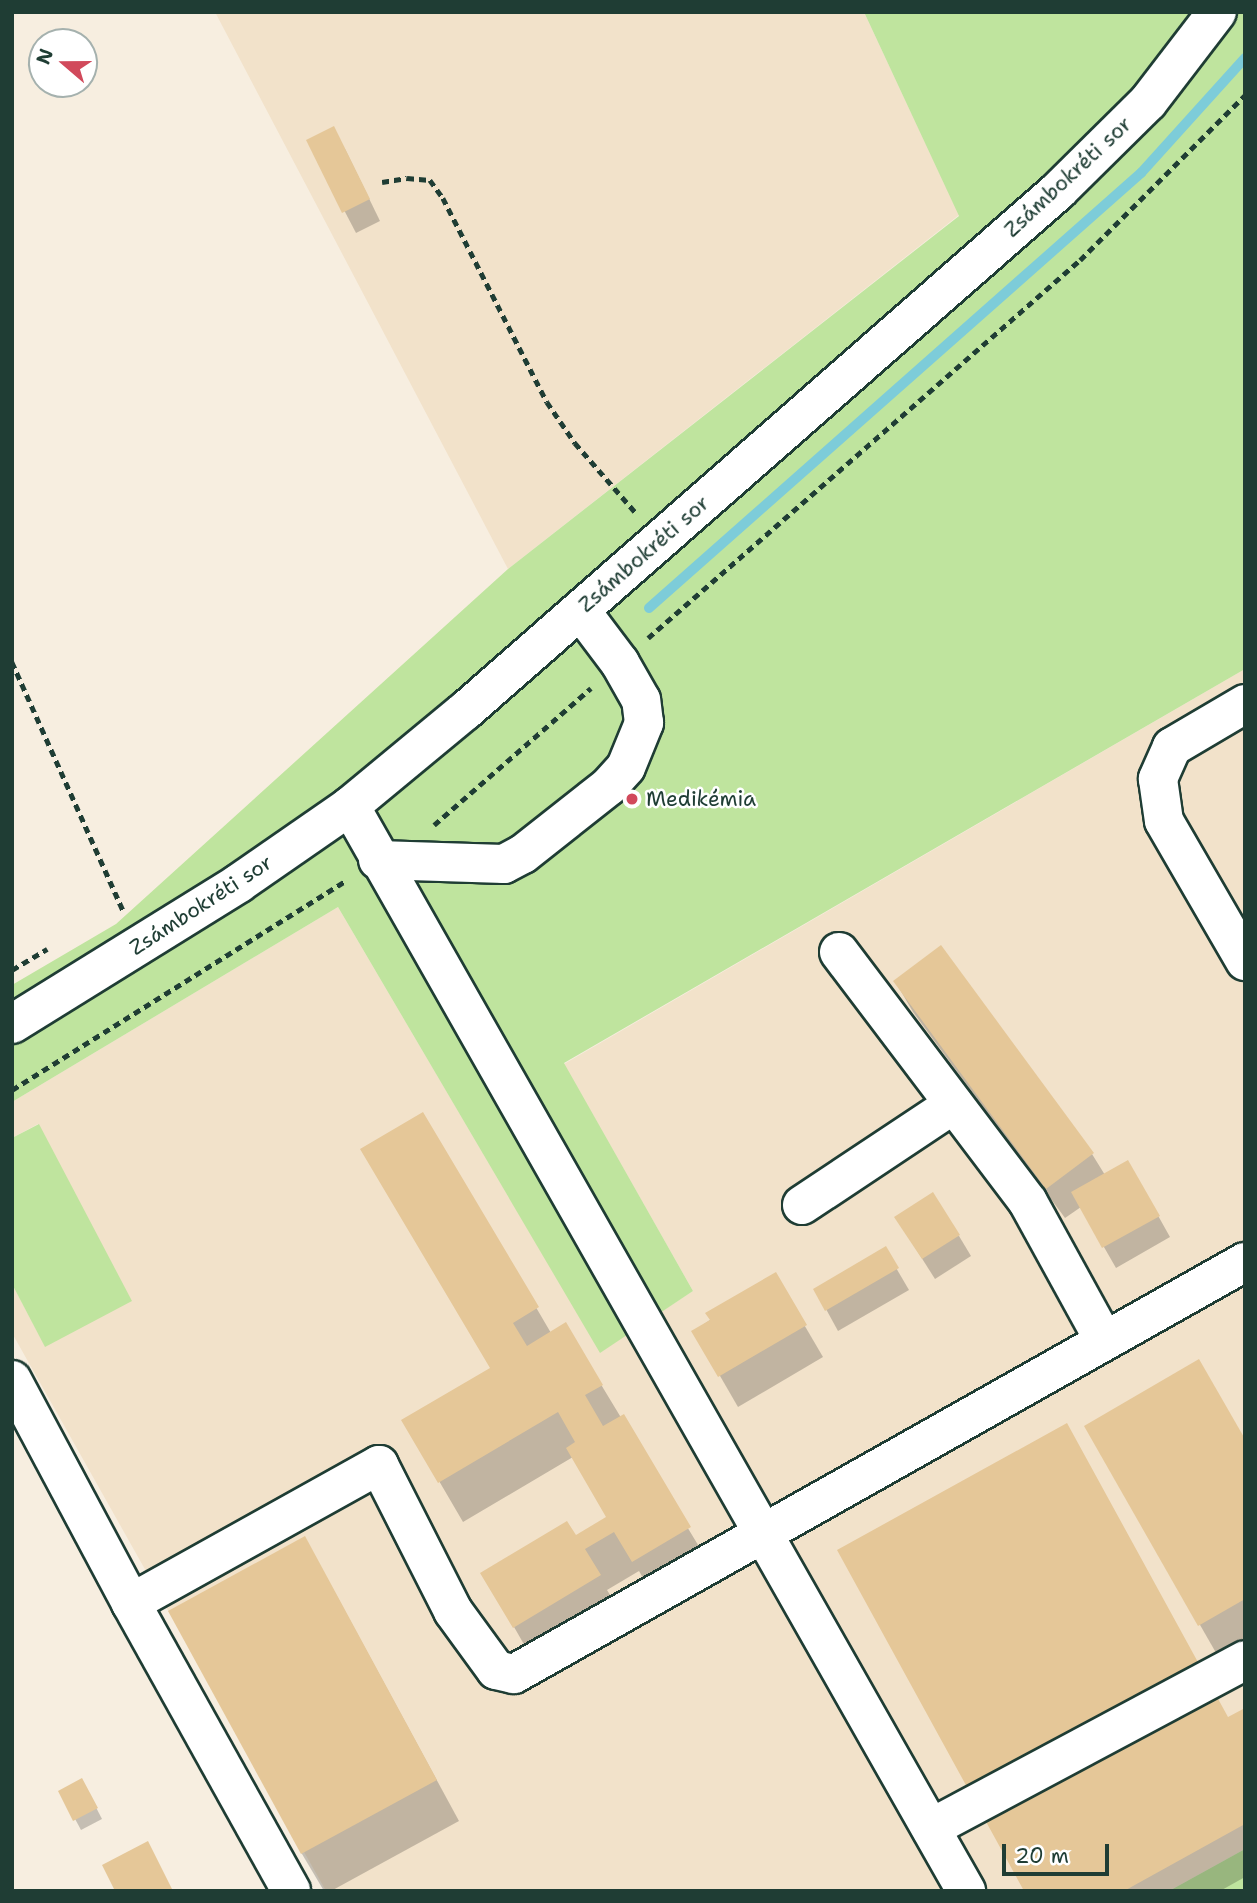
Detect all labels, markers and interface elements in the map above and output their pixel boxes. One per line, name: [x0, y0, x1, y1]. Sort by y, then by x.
north arrow: [28, 28, 98, 98]
text: N: [30, 45, 59, 68]
street label: Zsámbokréti sor: [999, 112, 1137, 242]
street label: Zsámbokréti sor: [573, 490, 715, 618]
place label: Medikémia: [646, 786, 756, 812]
marker: Medikémia: [624, 791, 640, 807]
street label: Zsámbokréti sor: [125, 850, 277, 960]
scale bar: [1005, 1829, 1112, 1873]
text: 20 m: [1015, 1842, 1069, 1870]

